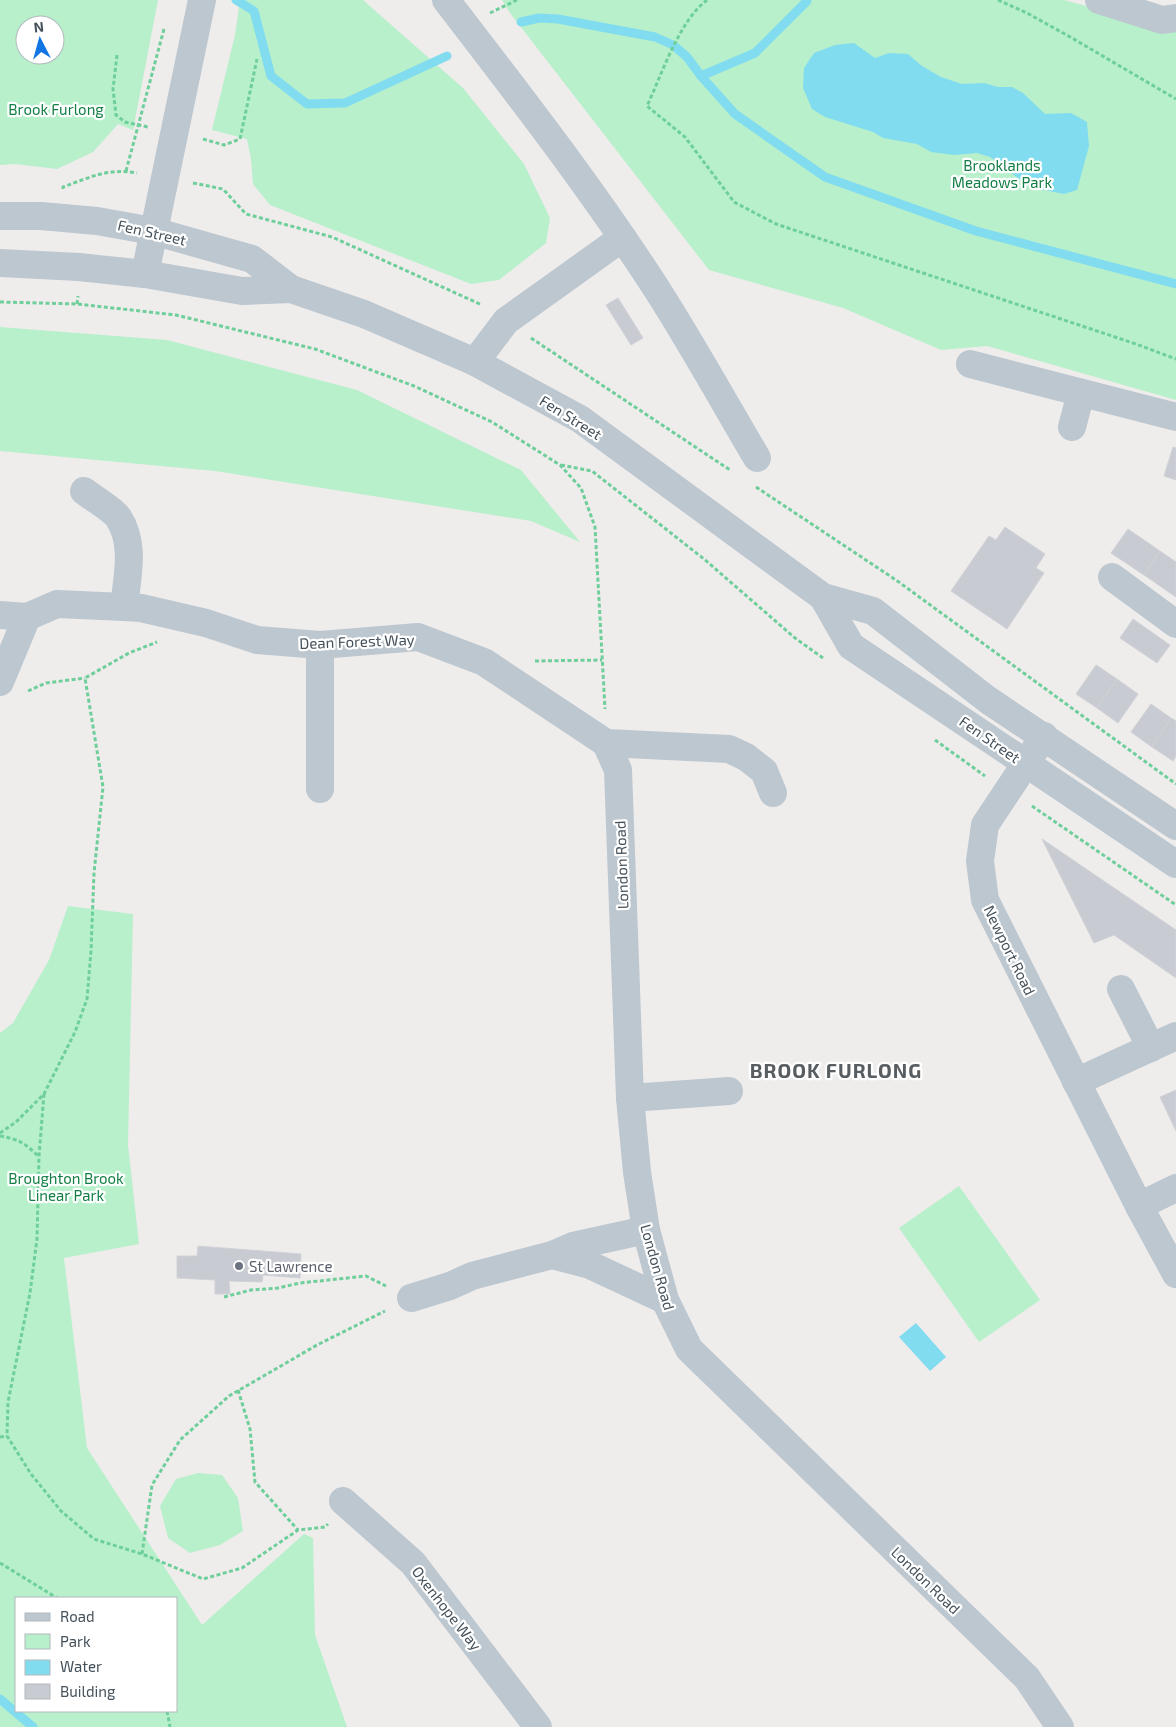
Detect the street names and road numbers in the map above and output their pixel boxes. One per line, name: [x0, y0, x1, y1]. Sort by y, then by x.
street label: Fen Street: [116, 215, 188, 249]
street label: Fen Street: [537, 391, 606, 443]
street label: Dean Forest Way: [299, 630, 415, 652]
street label: Fen Street: [956, 712, 1024, 767]
street label: London Road: [610, 820, 632, 910]
street label: Newport Road: [980, 902, 1040, 998]
street label: London Road: [637, 1222, 679, 1312]
street label: London Road: [888, 1543, 964, 1617]
street label: Oxenhope Way: [409, 1562, 485, 1654]

